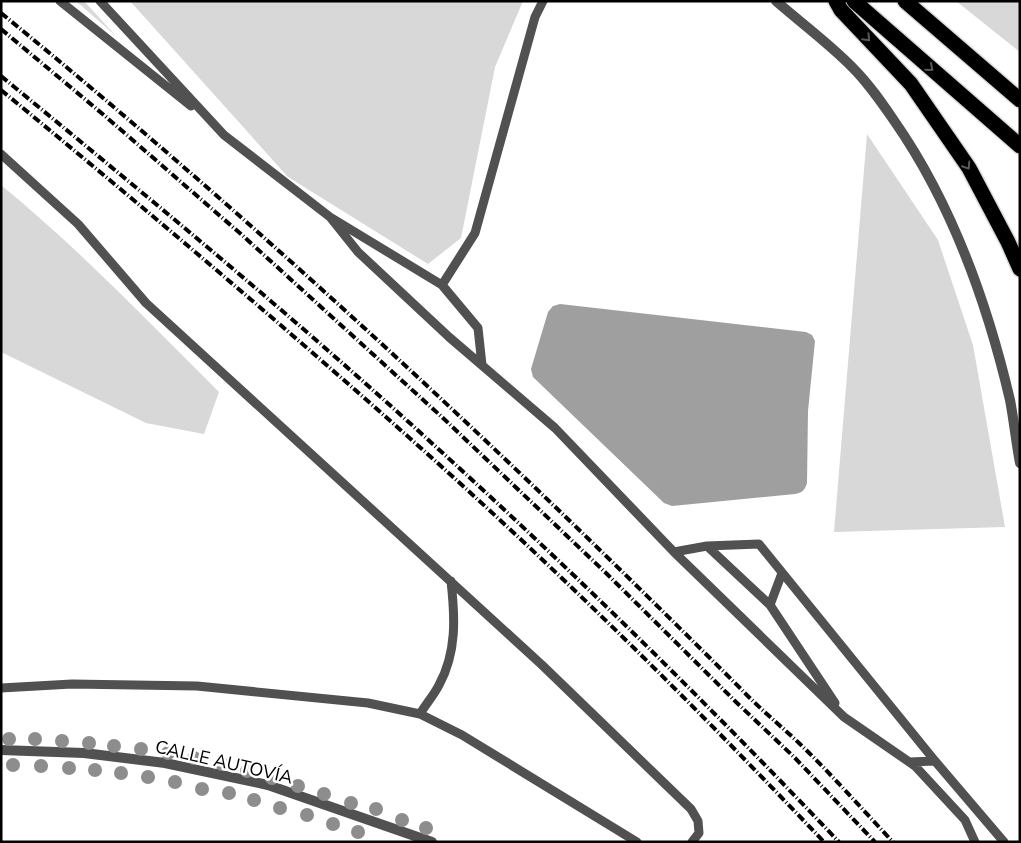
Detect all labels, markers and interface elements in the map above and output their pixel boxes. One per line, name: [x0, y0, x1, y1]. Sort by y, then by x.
one-way arrow: [862, 32, 871, 41]
one-way arrow: [925, 62, 934, 71]
one-way arrow: [961, 160, 970, 169]
street label: CALLE AUTOVÍA: [153, 734, 295, 789]

